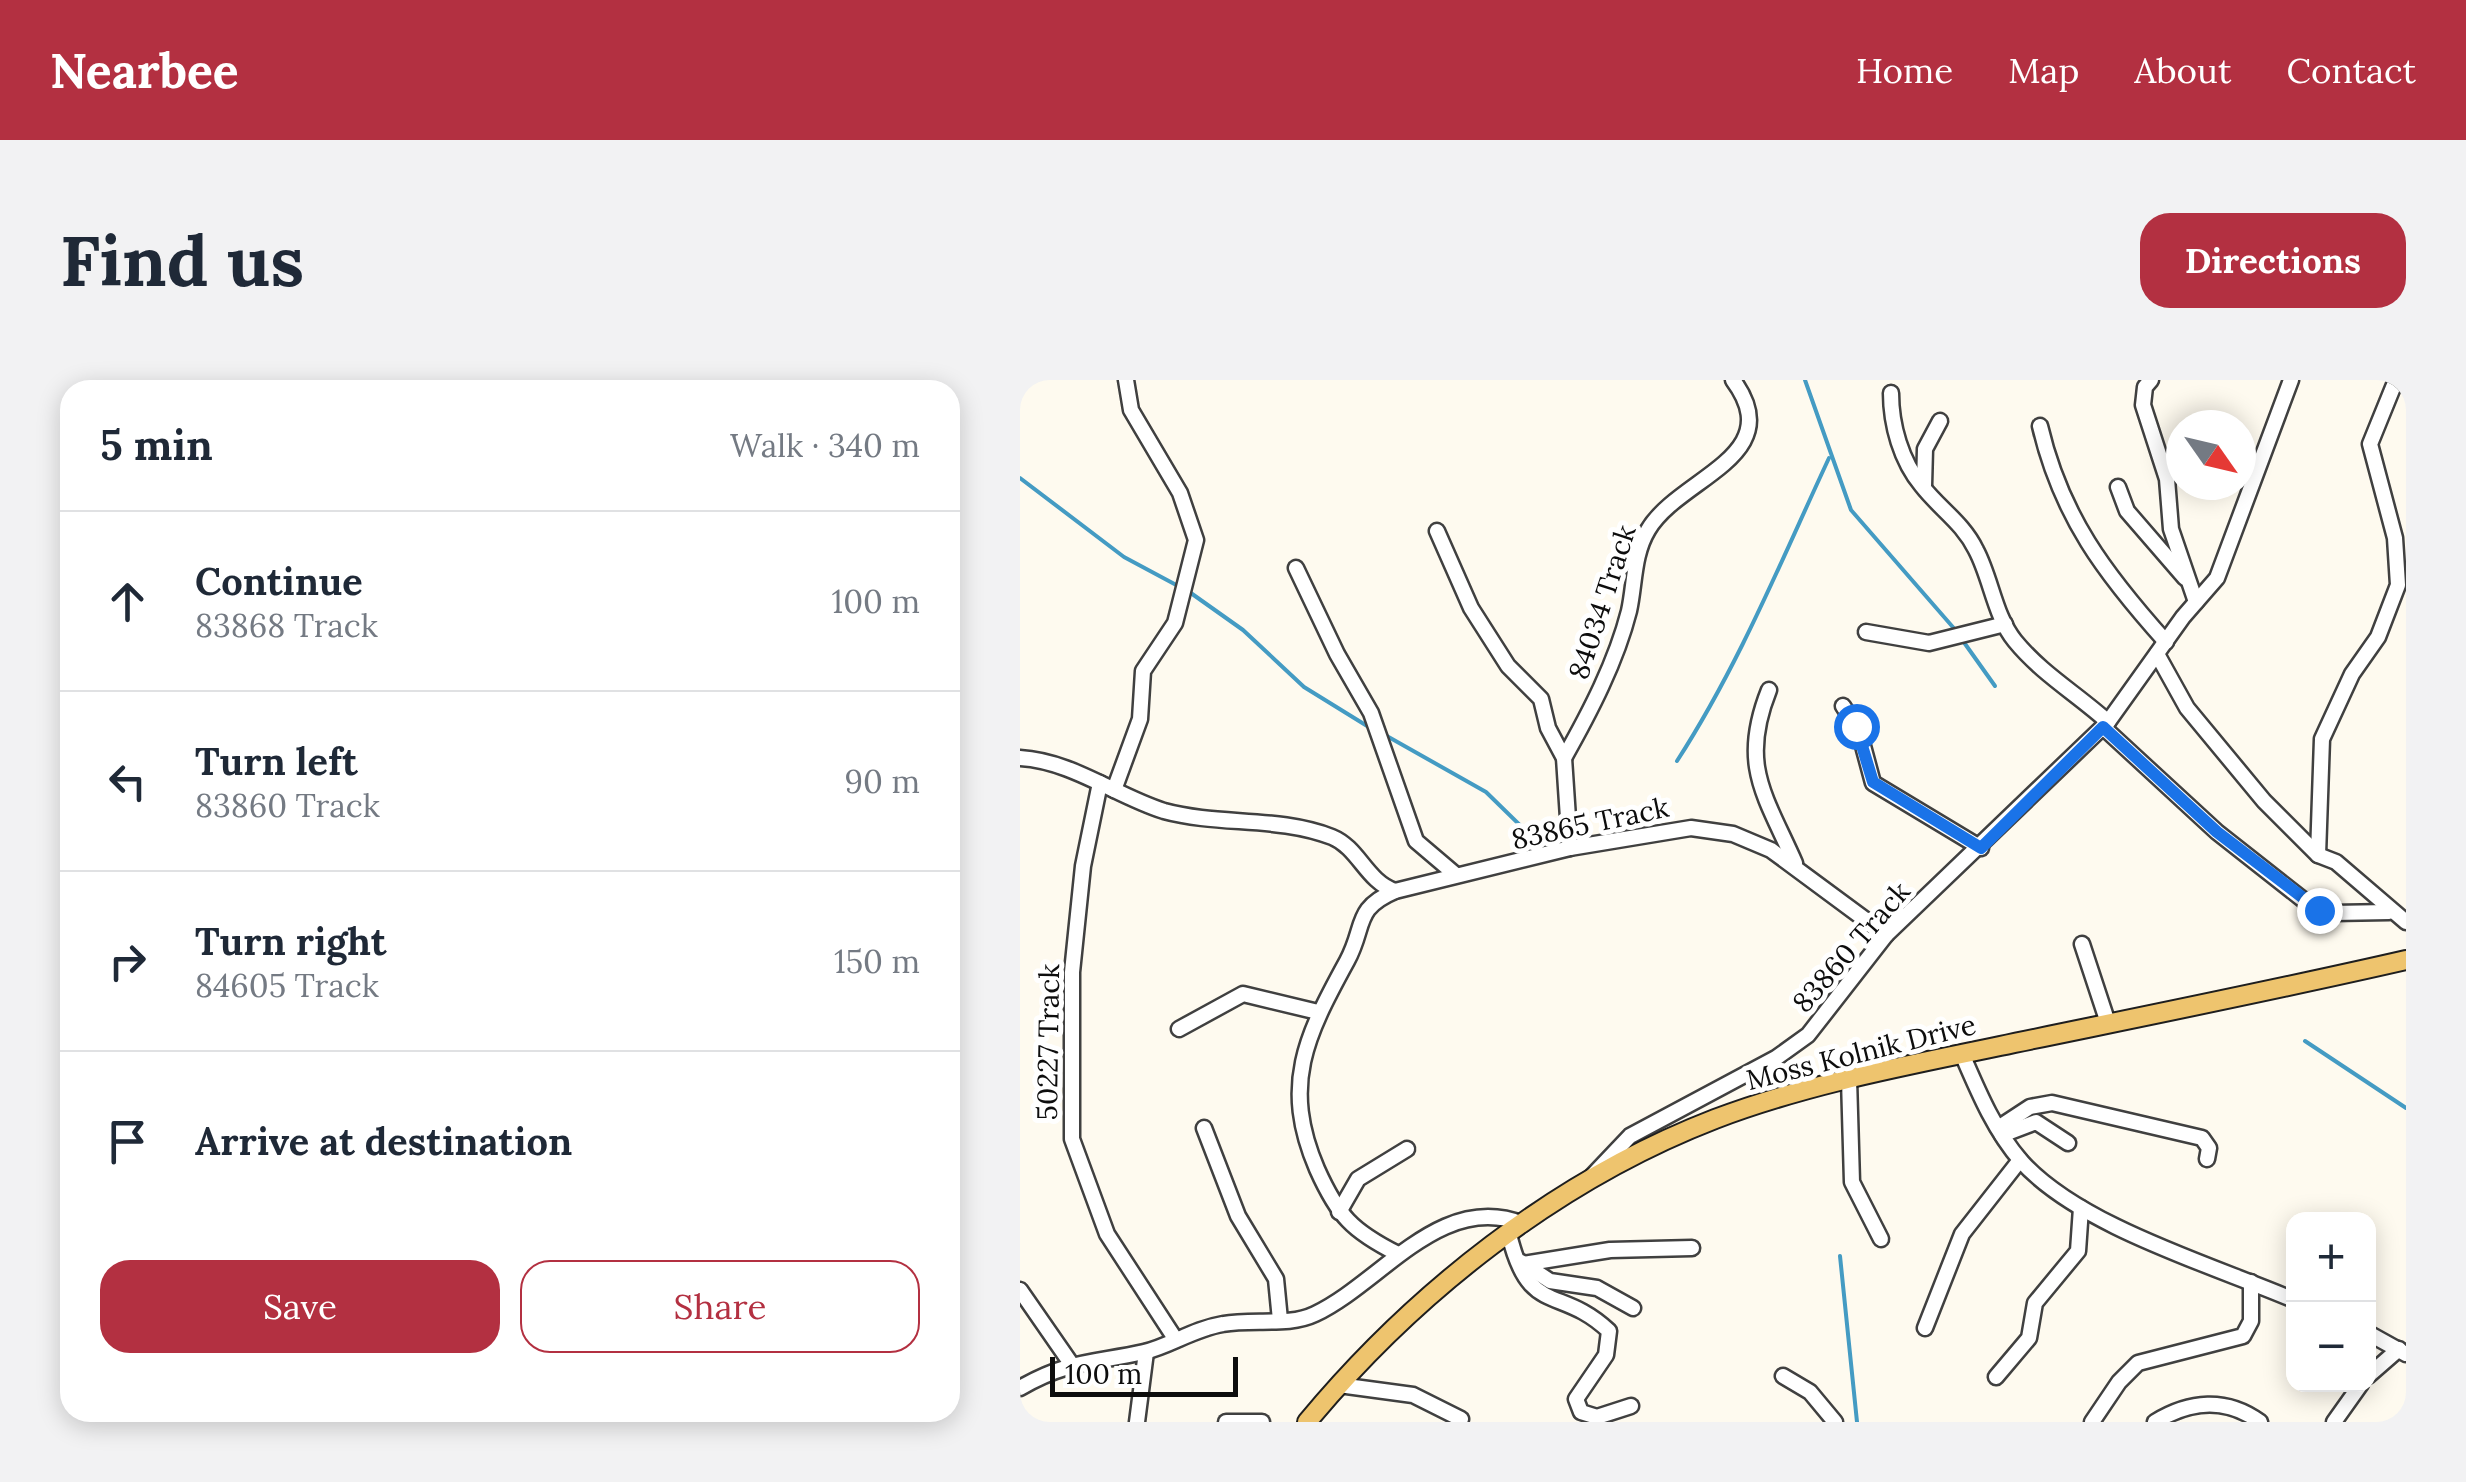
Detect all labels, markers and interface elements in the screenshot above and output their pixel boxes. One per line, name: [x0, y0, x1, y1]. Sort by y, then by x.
text: Nearbee: [50, 40, 239, 101]
text: Home: [1856, 48, 1953, 93]
text: Map: [2008, 48, 2079, 93]
text: About: [2134, 48, 2232, 93]
text: Contact: [2287, 48, 2416, 93]
button: Directions: [2140, 213, 2406, 308]
text: Find us: [60, 216, 304, 305]
north arrow: [2166, 410, 2256, 500]
text: 5 min: [100, 418, 213, 472]
text: Walk · 340 m: [730, 425, 920, 466]
street label: 84034 Track: [1560, 520, 1644, 684]
text: Continue: [195, 557, 363, 605]
icon: ahead: [100, 574, 155, 629]
text: 100 m: [832, 581, 920, 622]
text: 83868 Track: [195, 605, 378, 646]
route start: [1834, 704, 1880, 750]
text: Turn left: [195, 737, 358, 785]
icon: left: [100, 754, 155, 809]
text: 90 m: [845, 761, 920, 802]
text: 83860 Track: [195, 785, 380, 826]
street label: 83865 Track: [1508, 789, 1672, 857]
street label: 83860 Track: [1784, 874, 1918, 1020]
route end: [2297, 888, 2343, 934]
text: Turn right: [195, 917, 386, 965]
icon: right: [100, 934, 155, 989]
text: 150 m: [834, 941, 920, 982]
street label: 50227 Track: [1029, 963, 1067, 1121]
text: 84605 Track: [195, 965, 379, 1006]
street label: Moss Kolnik Drive: [1743, 1006, 1979, 1098]
icon: arrive: [100, 1114, 155, 1169]
text: Arrive at destination: [195, 1117, 572, 1165]
map controls: [2286, 1212, 2376, 1392]
button: +: [2286, 1212, 2376, 1302]
button: Save: [100, 1260, 500, 1353]
button: Share: [520, 1260, 920, 1353]
button: −: [2286, 1302, 2376, 1392]
scale bar: [1050, 1352, 1238, 1396]
text: 100 m: [1065, 1356, 1142, 1392]

